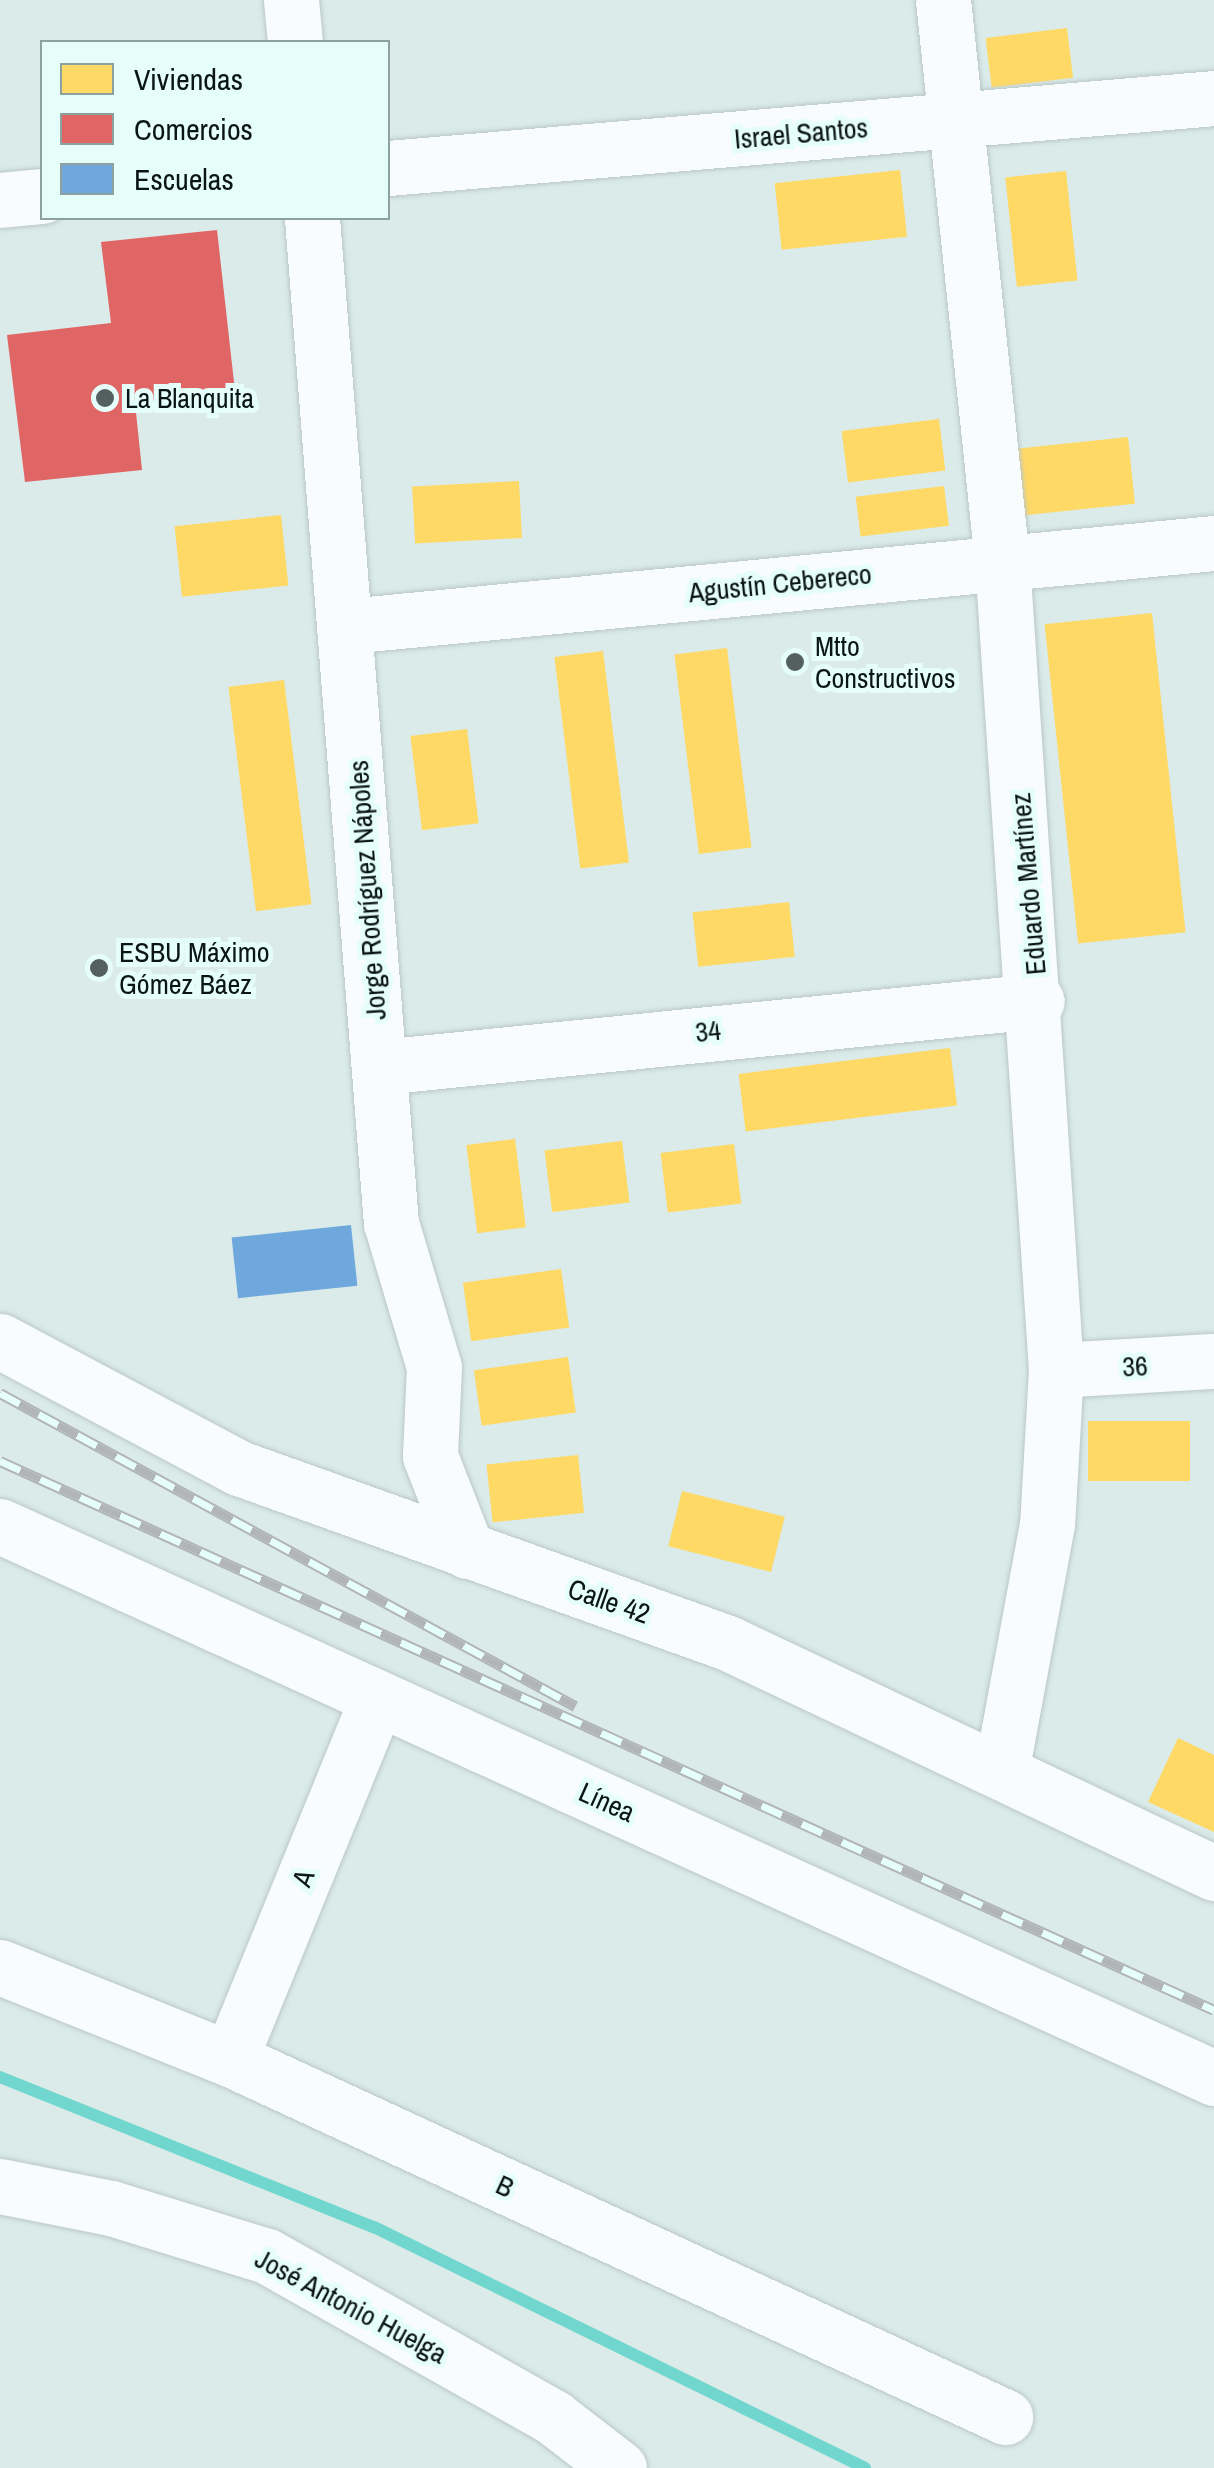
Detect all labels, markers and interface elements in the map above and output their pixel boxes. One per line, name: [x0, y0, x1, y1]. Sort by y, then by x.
legend: [40, 40, 390, 220]
text: Viviendas: [134, 59, 243, 99]
text: Comercios: [134, 109, 253, 149]
street label: Israel Santos: [733, 110, 869, 156]
text: Escuelas: [134, 159, 234, 199]
place label: La Blanquita: [125, 381, 254, 415]
marker: La Blanquita: [94, 387, 116, 409]
street label: Agustín Cebereco: [687, 557, 873, 609]
place label: Mtto Constructivos: [815, 629, 955, 695]
marker: Mtto Constructivos: [784, 651, 806, 673]
street label: Jorge Rodríguez Nápoles: [341, 759, 393, 1021]
street label: Eduardo Martínez: [1003, 792, 1053, 976]
place label: ESBU Máximo Gómez Báez: [119, 935, 270, 1001]
marker: ESBU Máximo Gómez Báez: [88, 957, 110, 979]
street label: 34: [694, 1013, 722, 1049]
street label: 36: [1121, 1349, 1149, 1383]
street label: Calle 42: [564, 1571, 654, 1631]
street label: Línea: [574, 1775, 640, 1829]
street label: A: [285, 1865, 321, 1891]
street label: B: [491, 2168, 519, 2204]
street label: José Antonio Huelga: [249, 2241, 453, 2371]

